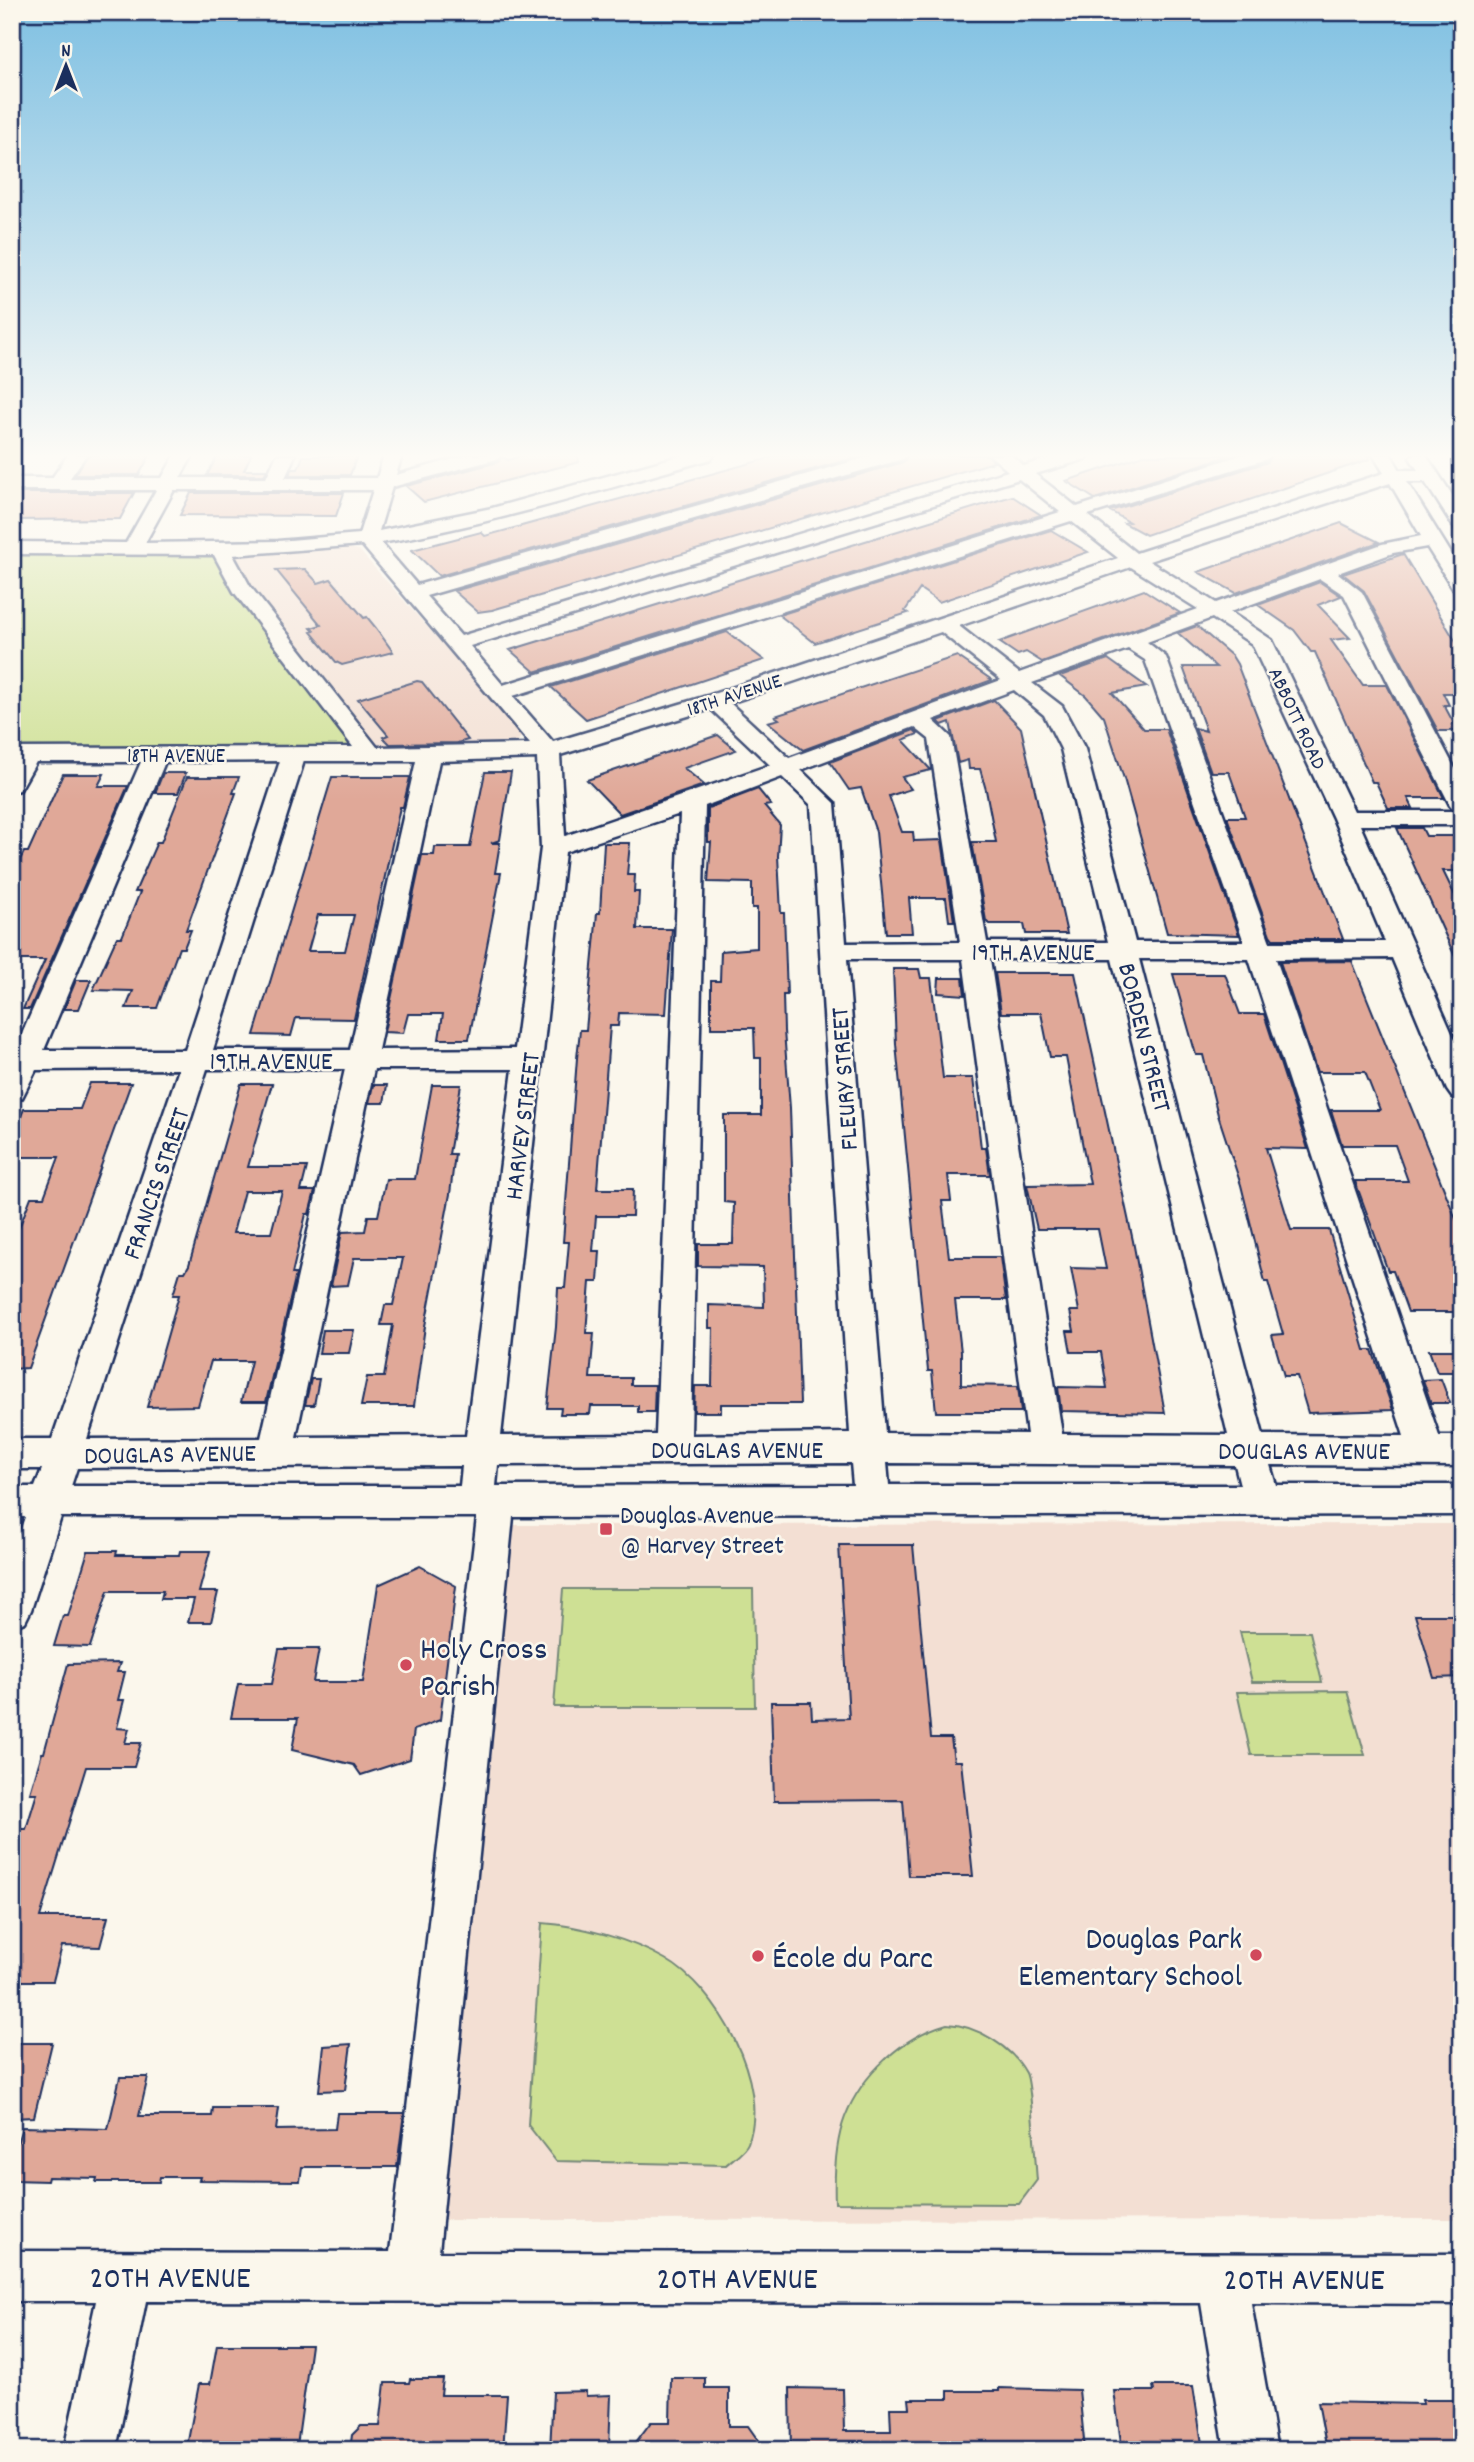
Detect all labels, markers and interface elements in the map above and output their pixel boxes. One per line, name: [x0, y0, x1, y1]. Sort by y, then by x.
north arrow: [32, 32, 102, 102]
text: N: [61, 39, 71, 66]
street label: ABBOTT ROAD: [1259, 663, 1332, 775]
street label: 18TH AVENUE: [684, 667, 787, 726]
street label: 18TH AVENUE: [127, 743, 226, 773]
street label: 19TH AVENUE: [972, 936, 1095, 973]
street label: BORDEN STREET: [1106, 959, 1179, 1117]
street label: FLEURY STREET: [823, 1005, 870, 1151]
street label: 19TH AVENUE: [210, 1045, 333, 1082]
street label: HARVEY STREET: [497, 1050, 552, 1202]
street label: FRANCIS STREET: [115, 1103, 202, 1265]
street label: DOUGLAS AVENUE: [651, 1434, 823, 1471]
street label: DOUGLAS AVENUE: [1218, 1435, 1390, 1472]
street label: DOUGLAS AVENUE: [84, 1436, 257, 1476]
place label: Douglas Avenue @ Harvey Street: [620, 1499, 784, 1566]
marker: Douglas Avenue @ Harvey Street: [598, 1521, 614, 1537]
place label: Holy Cross Parish: [420, 1629, 547, 1712]
marker: Holy Cross Parish: [398, 1657, 414, 1673]
place label: Douglas Park Elementary School: [1018, 1919, 1242, 2002]
place label: École du Parc: [772, 1938, 933, 1984]
marker: Douglas Park Elementary School: [1248, 1947, 1264, 1963]
marker: École du Parc: [750, 1948, 766, 1964]
street label: 20TH AVENUE: [89, 2258, 251, 2304]
street label: 20TH AVENUE: [656, 2259, 818, 2305]
street label: 20TH AVENUE: [1223, 2260, 1385, 2306]

